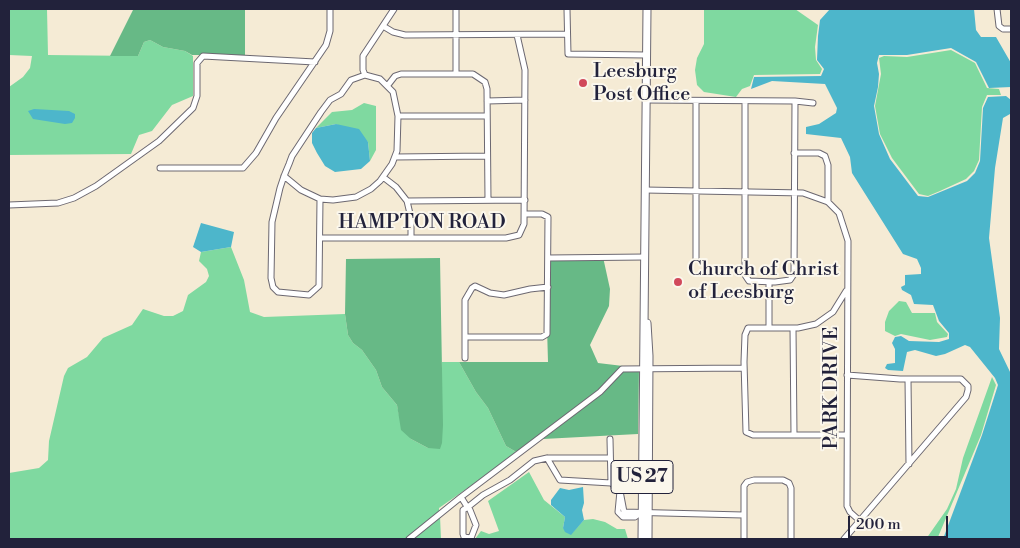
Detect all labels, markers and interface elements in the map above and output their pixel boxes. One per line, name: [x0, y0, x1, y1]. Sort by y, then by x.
place label: Leesburg Post Office: [593, 60, 690, 107]
marker: Leesburg Post Office: [577, 77, 589, 89]
street label: HAMPTON ROAD: [338, 211, 506, 235]
place label: Church of Christ of Leesburg: [688, 258, 839, 305]
marker: Church of Christ of Leesburg: [672, 276, 684, 288]
street label: PARK DRIVE: [820, 326, 844, 450]
road number: US 27: [611, 461, 673, 494]
scale bar: [850, 506, 950, 538]
text: 200 m: [856, 515, 901, 534]

